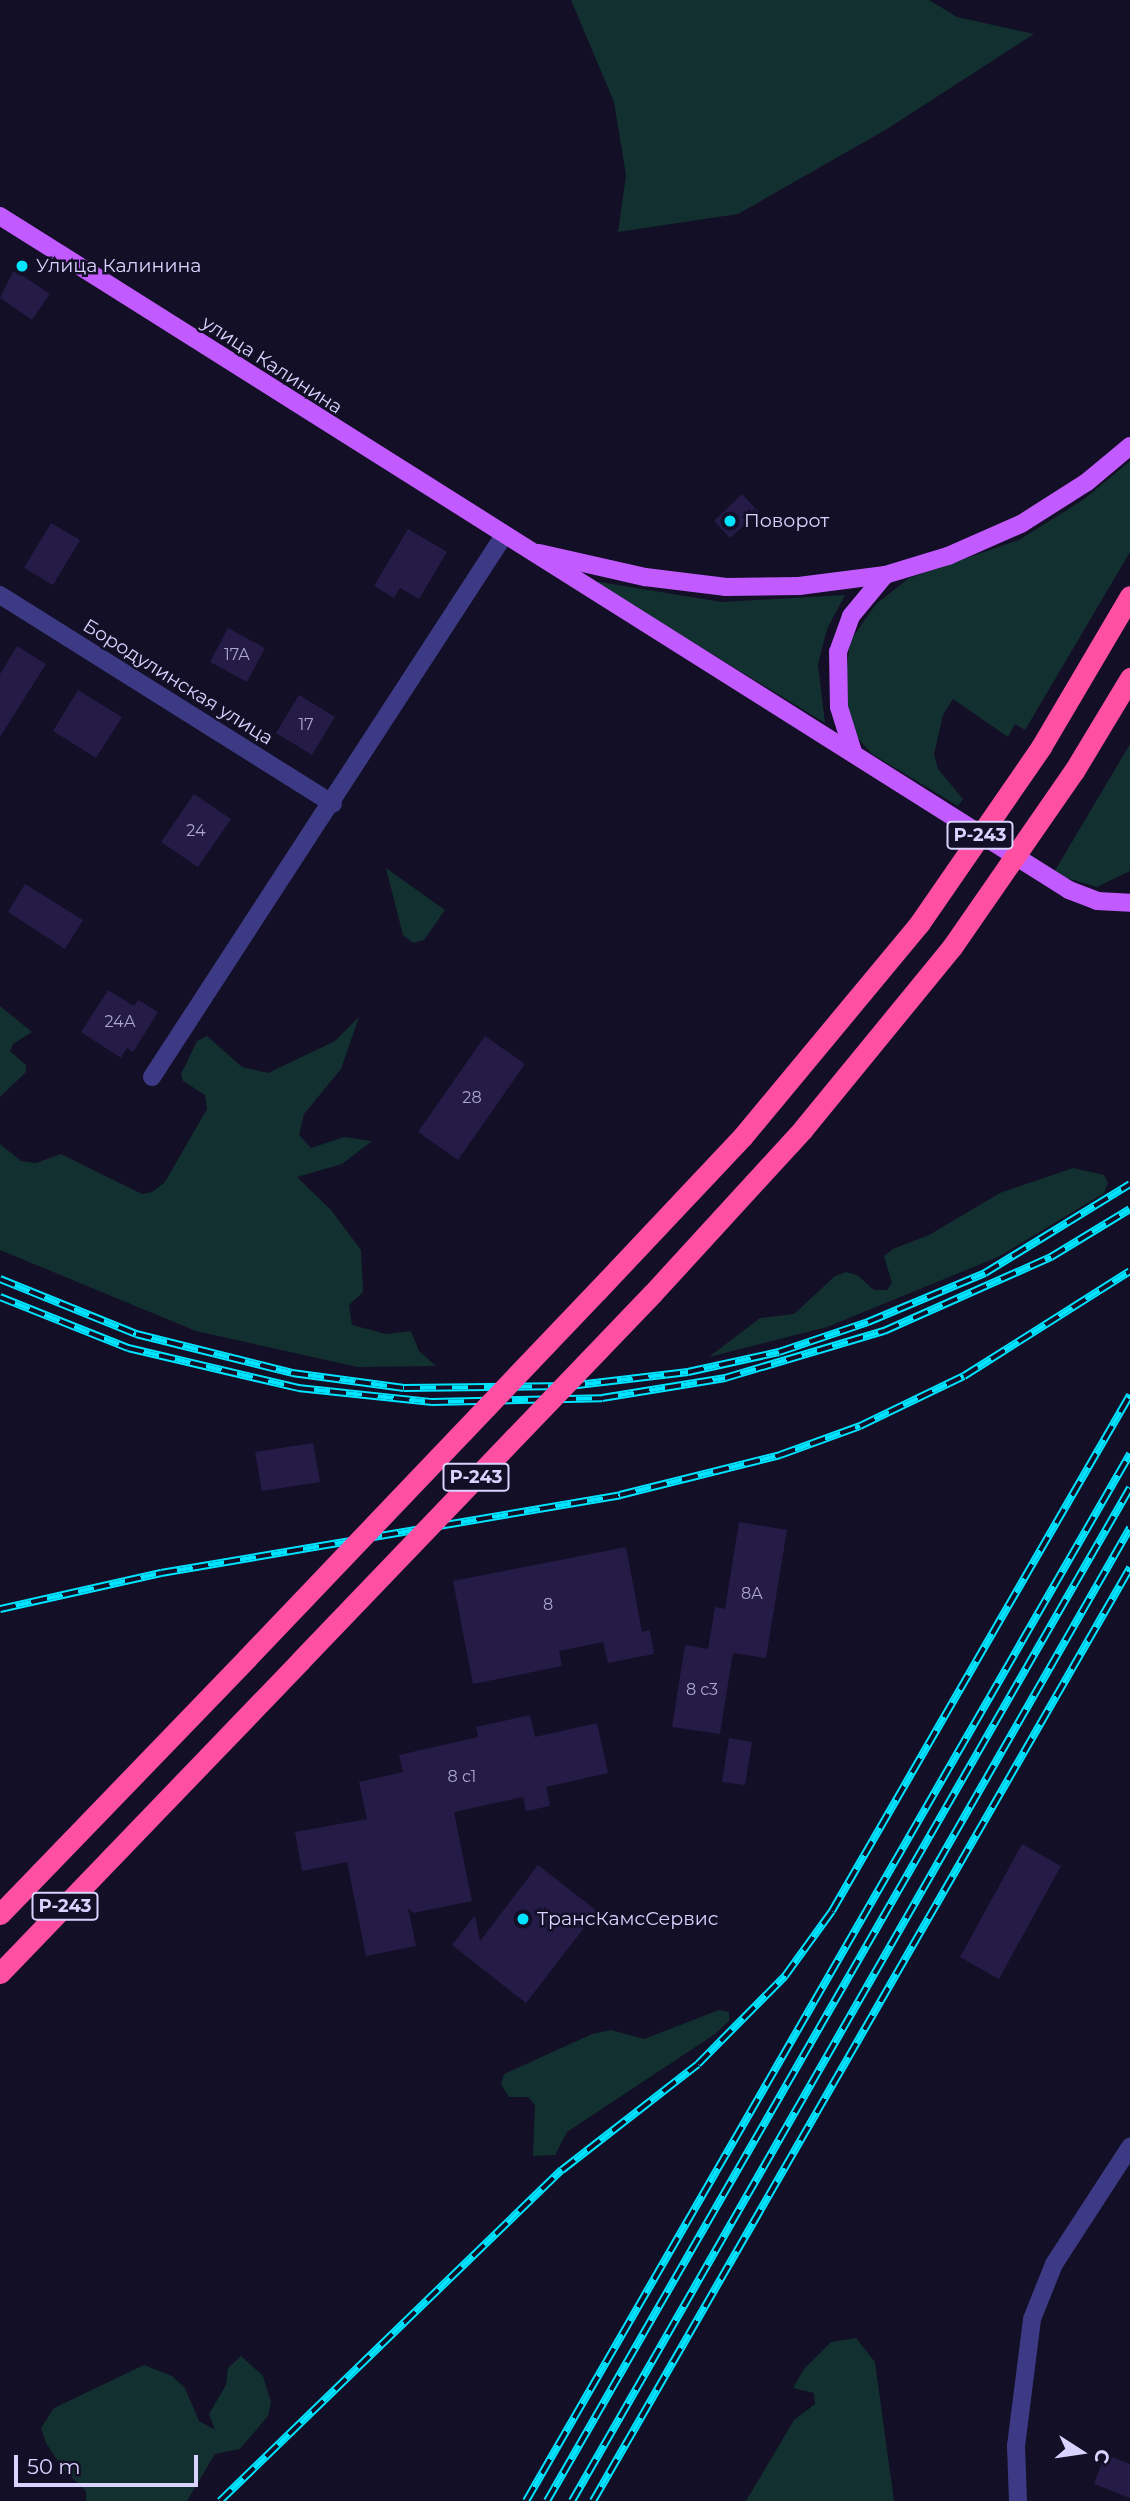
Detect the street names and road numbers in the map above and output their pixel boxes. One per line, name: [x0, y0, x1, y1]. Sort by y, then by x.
street label: улица Калинина: [197, 311, 347, 419]
street label: Бородулинская улица: [79, 614, 277, 750]
road number: Р-243: [945, 820, 1015, 850]
road number: Р-243: [441, 1462, 511, 1492]
road number: Р-243: [30, 1892, 100, 1920]

